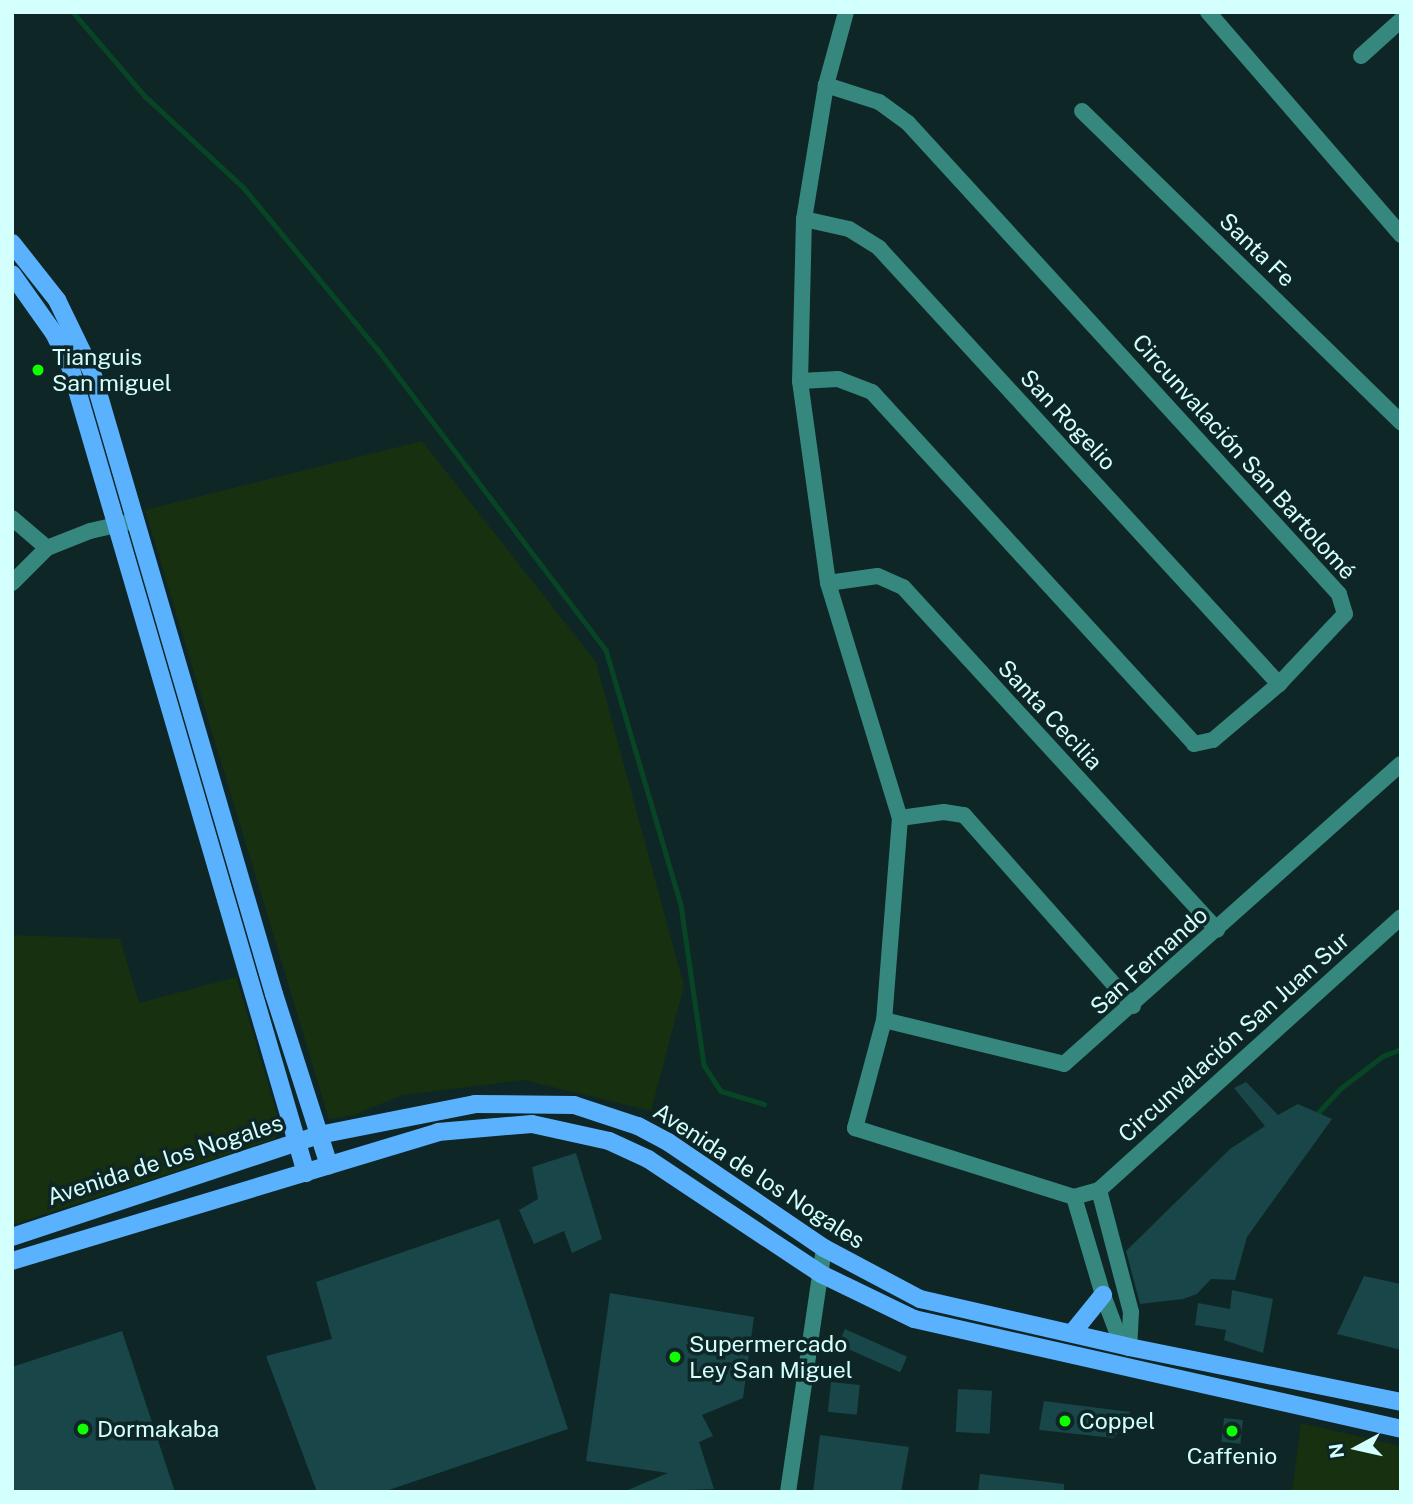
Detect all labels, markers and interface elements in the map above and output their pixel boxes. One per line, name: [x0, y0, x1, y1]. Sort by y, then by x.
street label: Santa Fe: [1213, 207, 1301, 293]
street label: Circunvalación San Bartolomé: [1127, 329, 1361, 585]
place label: Tianguis San miguel: [52, 343, 172, 397]
marker: Tianguis San miguel: [30, 362, 46, 378]
street label: San Rogelio: [1014, 364, 1122, 476]
street label: Santa Cecilia: [992, 654, 1108, 776]
street label: San Fernando: [1085, 901, 1213, 1021]
street label: Circunvalación San Juan Sur: [1113, 926, 1355, 1148]
street label: Avenida de los Nogales: [648, 1097, 870, 1255]
street label: Avenida de los Nogales: [43, 1109, 287, 1211]
place label: Supermercado Ley San Miguel: [689, 1330, 853, 1384]
marker: Supermercado Ley San Miguel: [667, 1349, 683, 1365]
place label: Coppel: [1079, 1407, 1155, 1435]
marker: Coppel: [1057, 1413, 1073, 1429]
north arrow: [1322, 1413, 1392, 1483]
place label: Dormakaba: [97, 1415, 219, 1443]
marker: Dormakaba: [75, 1421, 91, 1437]
marker: Caffenio: [1224, 1423, 1240, 1439]
place label: Caffenio: [1187, 1442, 1277, 1470]
text: N: [1324, 1442, 1348, 1460]

